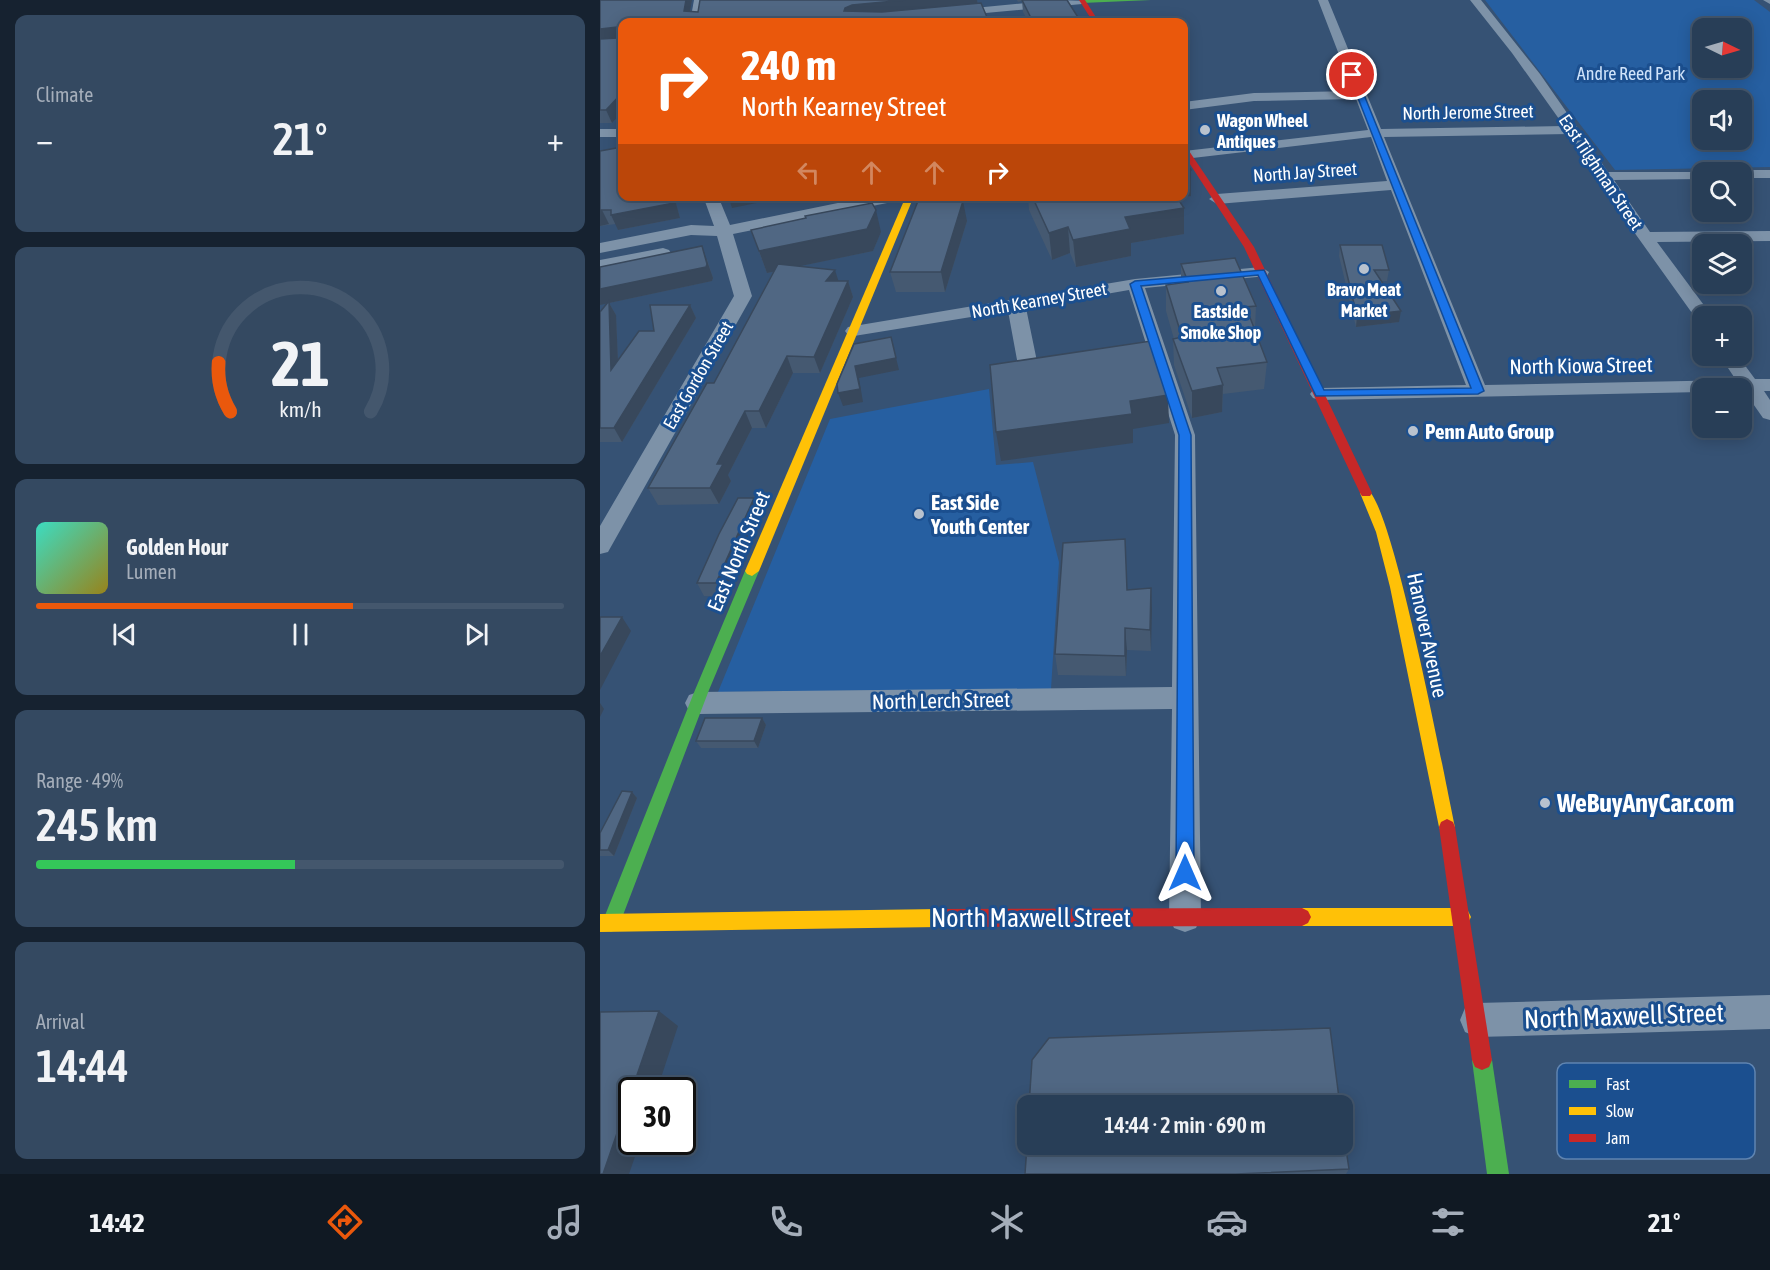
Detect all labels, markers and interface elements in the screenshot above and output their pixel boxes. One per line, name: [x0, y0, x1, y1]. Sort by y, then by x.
north arrow: [1692, 18, 1752, 78]
map controls: [1692, 18, 1752, 438]
text: 240 m: [741, 41, 836, 89]
icon: right: [642, 42, 720, 120]
pin: [1326, 49, 1377, 100]
icon: arrive: [1335, 58, 1368, 91]
park label: Andre Reed Park: [1577, 63, 1685, 84]
text: Climate: [36, 83, 93, 106]
button: sound: [1692, 90, 1752, 150]
text: North Kearney Street: [741, 91, 947, 122]
street label: North Jerome Street: [1402, 100, 1534, 124]
place label: Wagon Wheel Antiques: [1216, 110, 1308, 152]
street label: East Tilghman Street: [1555, 110, 1647, 234]
text: 21°: [273, 113, 327, 165]
text: −: [36, 120, 53, 158]
text: +: [547, 120, 564, 158]
marker: Wagon Wheel Antiques: [1198, 123, 1212, 137]
icon: left: [792, 156, 825, 189]
icon: ahead: [855, 156, 888, 189]
icon: ahead: [918, 156, 951, 189]
icon: right: [981, 156, 1014, 189]
street label: North Jay Street: [1252, 158, 1358, 186]
button: search: [1692, 162, 1752, 222]
button: layers: [1692, 234, 1752, 294]
marker: Bravo Meat Market: [1357, 262, 1371, 276]
street label: North Kearney Street: [970, 278, 1108, 322]
place label: Bravo Meat Market: [1327, 279, 1402, 321]
marker: Eastside Smoke Shop: [1214, 284, 1228, 298]
place label: Eastside Smoke Shop: [1181, 301, 1261, 343]
button: +: [1692, 306, 1752, 366]
street label: East Gordon Street: [659, 317, 737, 433]
text: 21: [271, 328, 329, 399]
street label: North Kiowa Street: [1509, 352, 1653, 378]
button: −: [1692, 378, 1752, 438]
text: km/h: [279, 398, 321, 423]
place label: Penn Auto Group: [1425, 419, 1554, 443]
marker: Penn Auto Group: [1406, 424, 1420, 438]
street label: East North Street: [702, 487, 774, 615]
place label: East Side Youth Center: [930, 490, 1030, 538]
marker: East Side Youth Center: [912, 507, 926, 521]
text: Golden Hour: [126, 534, 228, 560]
text: Lumen: [126, 560, 177, 583]
street label: Hanover Avenue: [1403, 570, 1453, 700]
icon: previous: [108, 618, 141, 651]
icon: pause: [284, 618, 317, 651]
icon: next: [460, 618, 493, 651]
street label: North Lerch Street: [872, 687, 1010, 713]
text: Range · 49%: [36, 769, 123, 792]
place label: WeBuyAnyCar.com: [1556, 788, 1734, 818]
marker: WeBuyAnyCar.com: [1538, 796, 1552, 810]
text: 245 km: [36, 799, 158, 851]
position arrow: [1153, 841, 1217, 905]
street label: North Maxwell Street: [931, 903, 1131, 933]
street label: North Maxwell Street: [1523, 998, 1725, 1034]
text: Arrival: [36, 1010, 85, 1033]
text: 14:44: [36, 1040, 129, 1092]
legend: [1557, 1063, 1755, 1159]
text: Fast: [1606, 1075, 1630, 1093]
speed limit sign: 30: [618, 1077, 696, 1155]
text: Slow: [1606, 1102, 1634, 1120]
text: 14:44 · 2 min · 690 m: [1104, 1112, 1266, 1138]
text: Jam: [1606, 1129, 1630, 1147]
icon: directions: [324, 1201, 366, 1243]
icon: music: [544, 1201, 586, 1243]
icon: phone: [765, 1201, 807, 1243]
icon: climate: [986, 1201, 1028, 1243]
icon: car: [1206, 1201, 1248, 1243]
icon: filters: [1427, 1201, 1469, 1243]
text: 14:42: [89, 1207, 145, 1238]
text: 21°: [1648, 1207, 1681, 1238]

